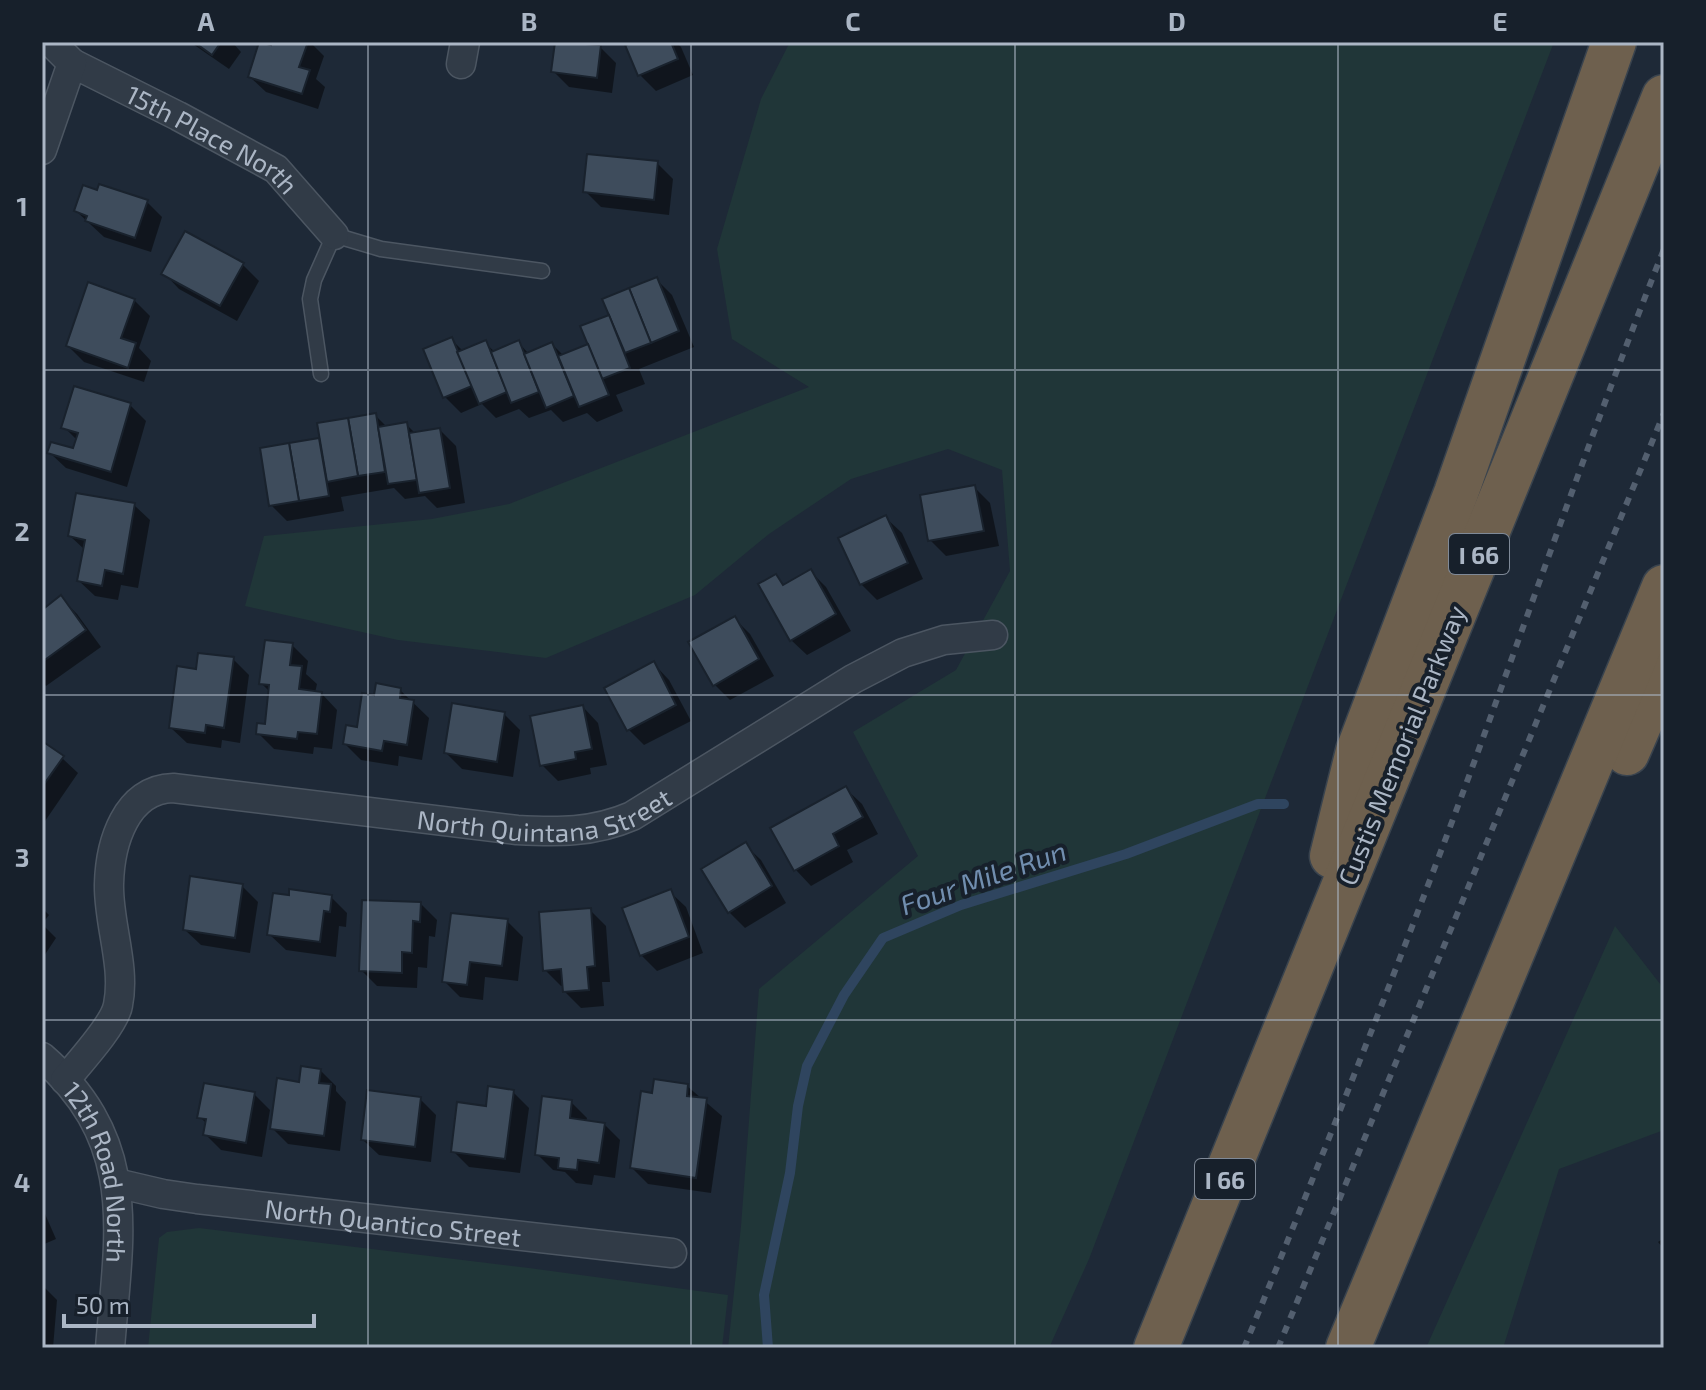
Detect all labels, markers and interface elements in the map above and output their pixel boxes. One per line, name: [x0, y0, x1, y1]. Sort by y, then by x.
text: A: [198, 5, 215, 36]
text: B: [521, 5, 537, 36]
text: C: [845, 5, 861, 36]
text: D: [1168, 5, 1186, 36]
text: E: [1492, 5, 1508, 36]
street label: 15th Place North: [122, 77, 305, 199]
text: 1: [16, 190, 28, 221]
text: 2: [14, 515, 30, 546]
road number: I 66: [1449, 534, 1509, 574]
street label: Custis Memorial Parkway: [1331, 600, 1471, 889]
street label: North Quintana Street: [415, 780, 676, 847]
water label: Four Mile Run: [895, 833, 1071, 921]
text: 3: [15, 841, 29, 872]
street label: 12th Road North: [58, 1075, 134, 1264]
road number: I 66: [1195, 1159, 1255, 1199]
text: 4: [14, 1166, 30, 1197]
street label: North Quantico Street: [263, 1191, 523, 1251]
scale bar: [64, 1278, 314, 1328]
text: 50 m: [76, 1290, 130, 1319]

